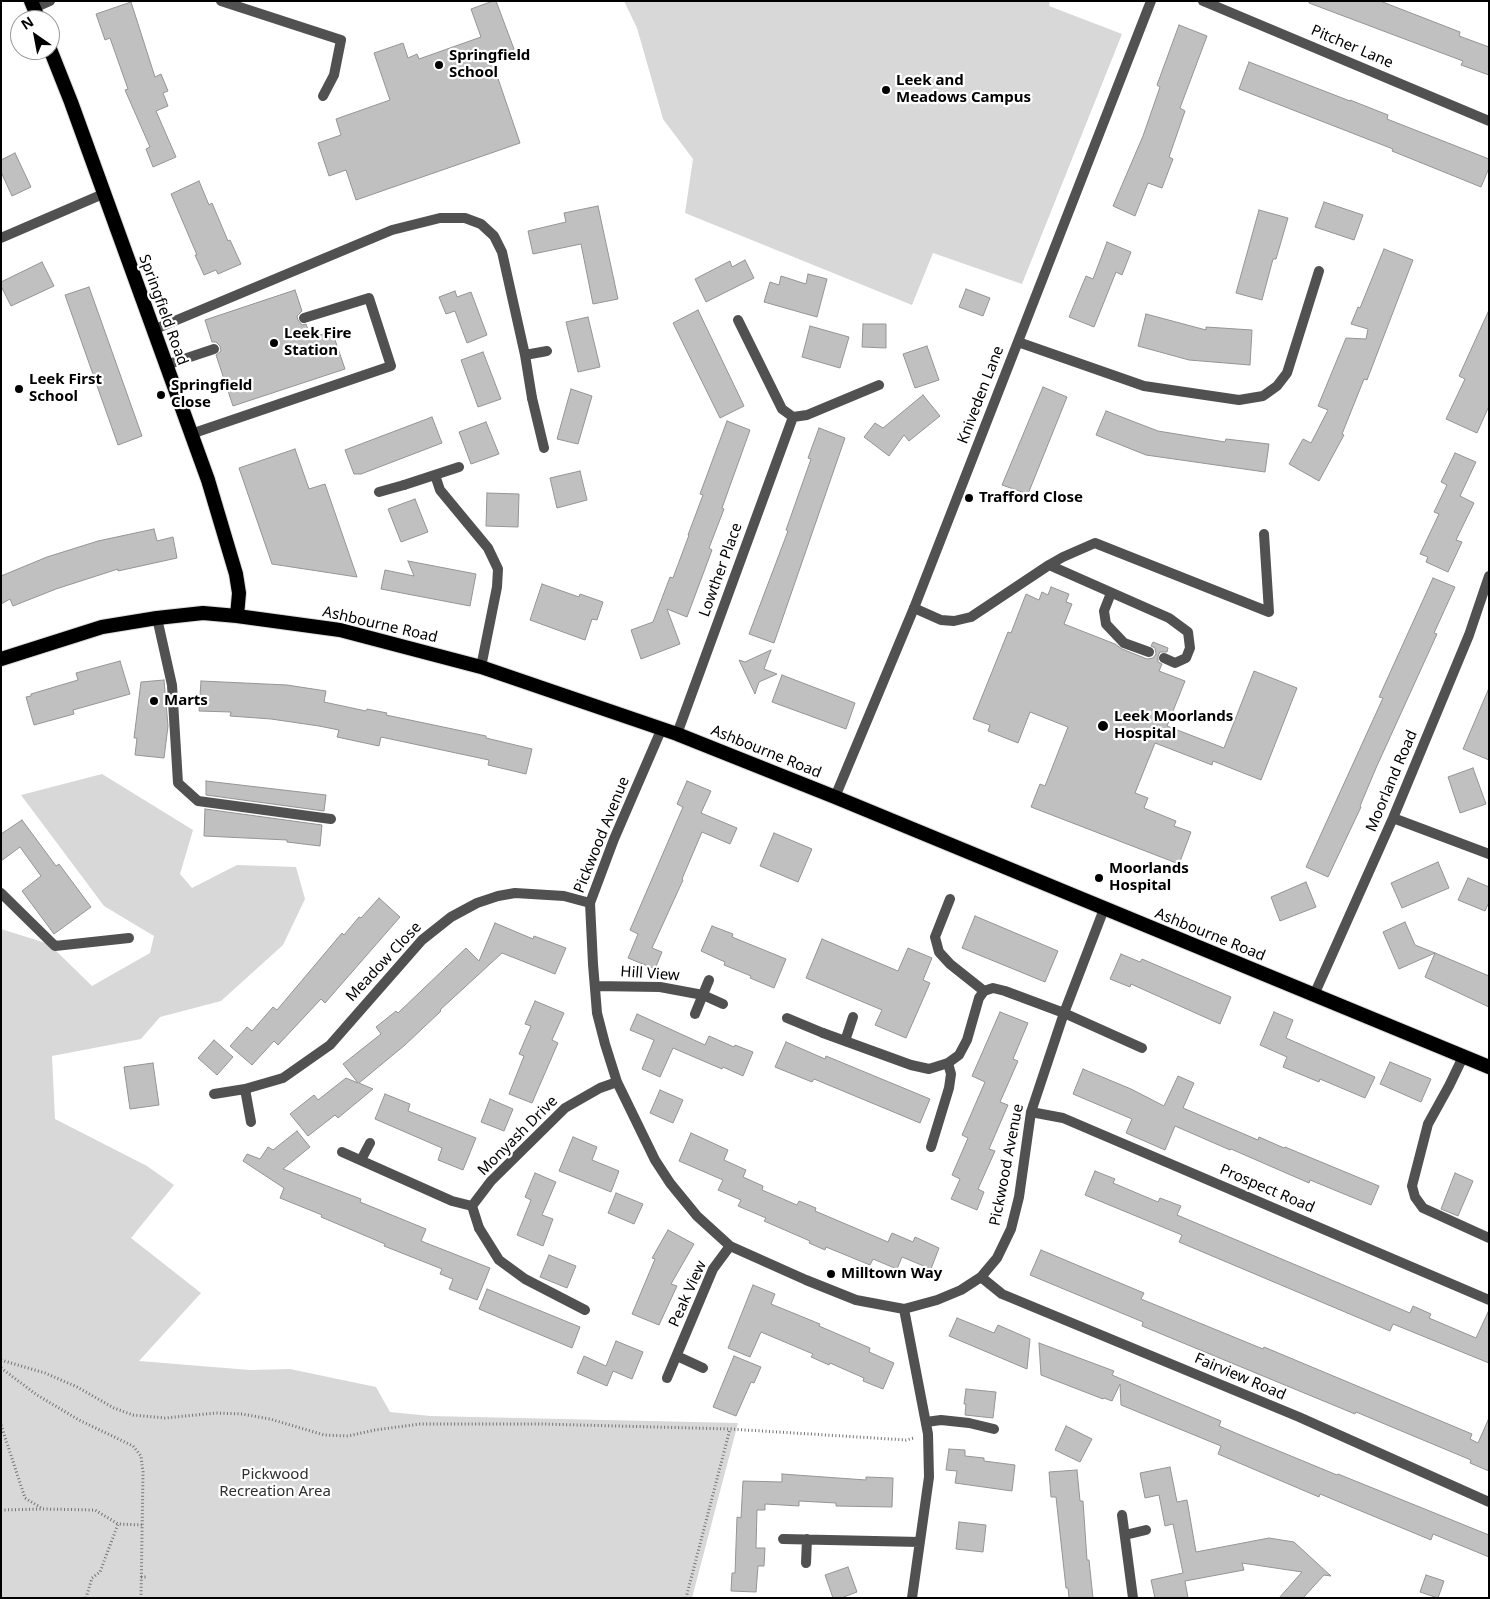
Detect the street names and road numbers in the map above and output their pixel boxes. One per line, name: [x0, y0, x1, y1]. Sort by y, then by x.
street label: Pitcher Lane: [1308, 22, 1396, 72]
street label: Springfield Road: [135, 252, 191, 368]
street label: Kniveden Lane: [954, 344, 1008, 446]
street label: Lowther Place: [696, 521, 746, 619]
street label: Ashbourne Road: [321, 603, 439, 647]
street label: Ashbourne Road: [708, 722, 824, 782]
street label: Moorland Road: [1362, 727, 1422, 835]
street label: Pickwood Avenue: [570, 774, 634, 896]
street label: Ashbourne Road: [1152, 905, 1268, 965]
street label: Meadow Close: [343, 918, 425, 1006]
street label: Hill View: [620, 963, 680, 985]
street label: Monyash Drive: [474, 1092, 562, 1180]
street label: Pickwood Avenue: [986, 1102, 1028, 1228]
street label: Prospect Road: [1217, 1161, 1317, 1217]
street label: Peak View: [665, 1258, 711, 1330]
street label: Fairview Road: [1192, 1350, 1288, 1404]

